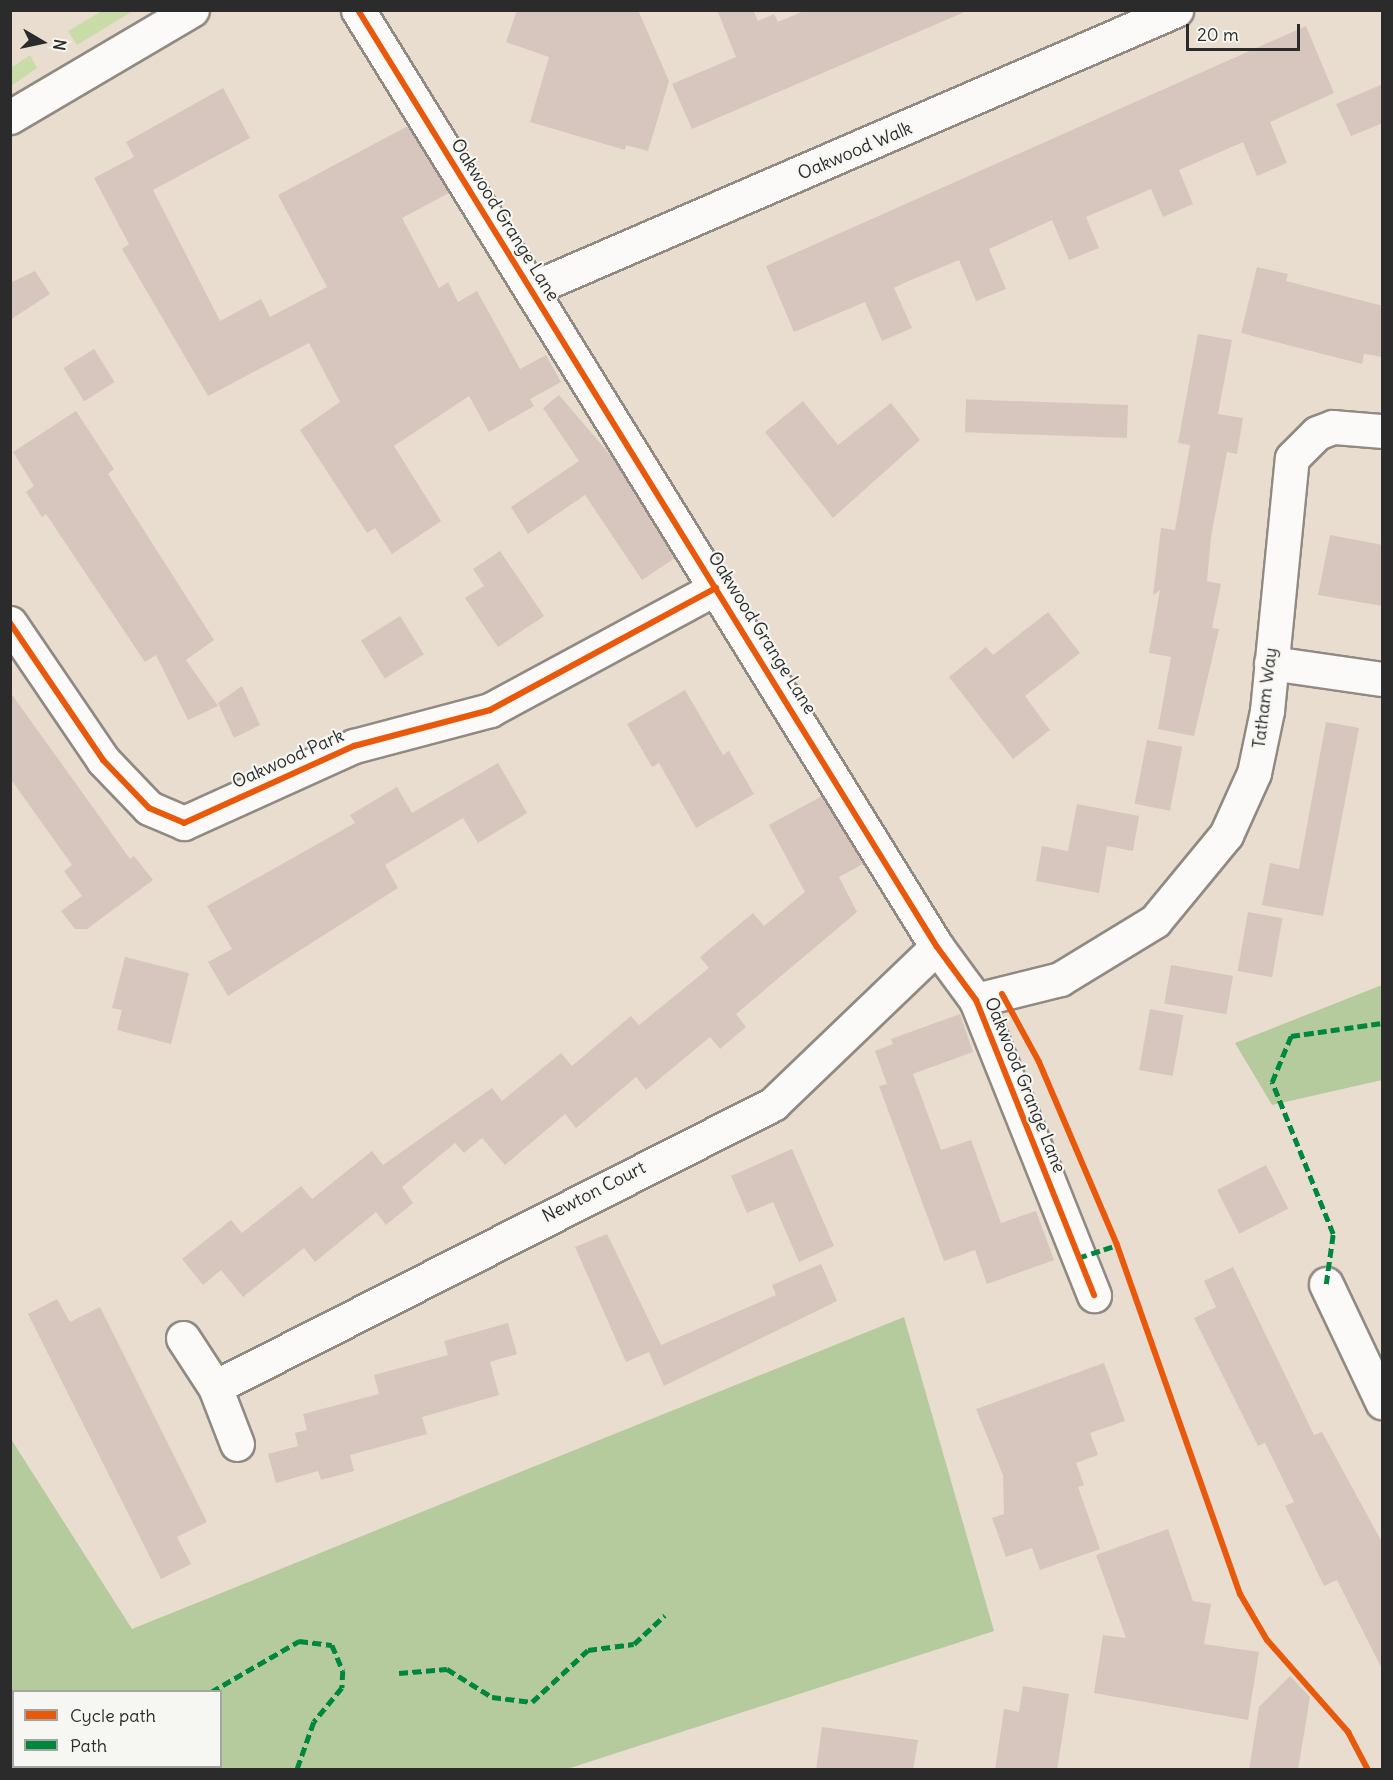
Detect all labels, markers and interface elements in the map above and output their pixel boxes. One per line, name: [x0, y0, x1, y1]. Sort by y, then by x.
north arrow: [12, 12, 72, 72]
scale bar: [1189, 12, 1303, 50]
text: 20 m: [1197, 23, 1239, 46]
text: N: [49, 38, 71, 52]
street label: Oakwood Walk: [795, 117, 915, 185]
street label: Oakwood Grange Lane: [446, 135, 564, 305]
street label: Oakwood Grange Lane: [703, 548, 821, 718]
street label: Tatham Way: [1248, 646, 1282, 750]
street label: Oakwood Park: [229, 725, 347, 793]
street label: Oakwood Grange Lane: [980, 994, 1070, 1176]
street label: Newton Court: [539, 1157, 649, 1227]
legend: [12, 1690, 222, 1768]
text: Cycle path: [70, 1704, 156, 1727]
text: Path: [70, 1734, 107, 1757]

